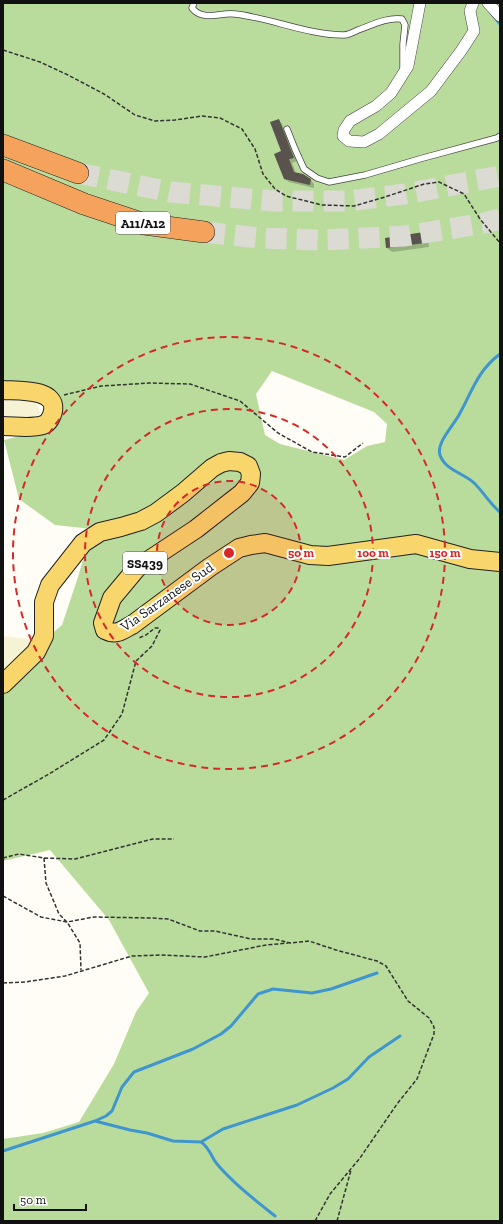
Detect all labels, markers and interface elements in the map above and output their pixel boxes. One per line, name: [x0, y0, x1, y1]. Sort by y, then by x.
road number: A11/A12: [116, 212, 170, 234]
centre of rings: [222, 546, 236, 560]
text: 50 m: [288, 546, 314, 560]
text: 100 m: [357, 546, 389, 560]
text: 150 m: [430, 546, 461, 560]
road number: SS439: [123, 552, 167, 574]
street label: Via Sarzanese Sud: [116, 558, 217, 636]
scale bar: [14, 1186, 86, 1212]
text: 50 m: [20, 1193, 47, 1207]

